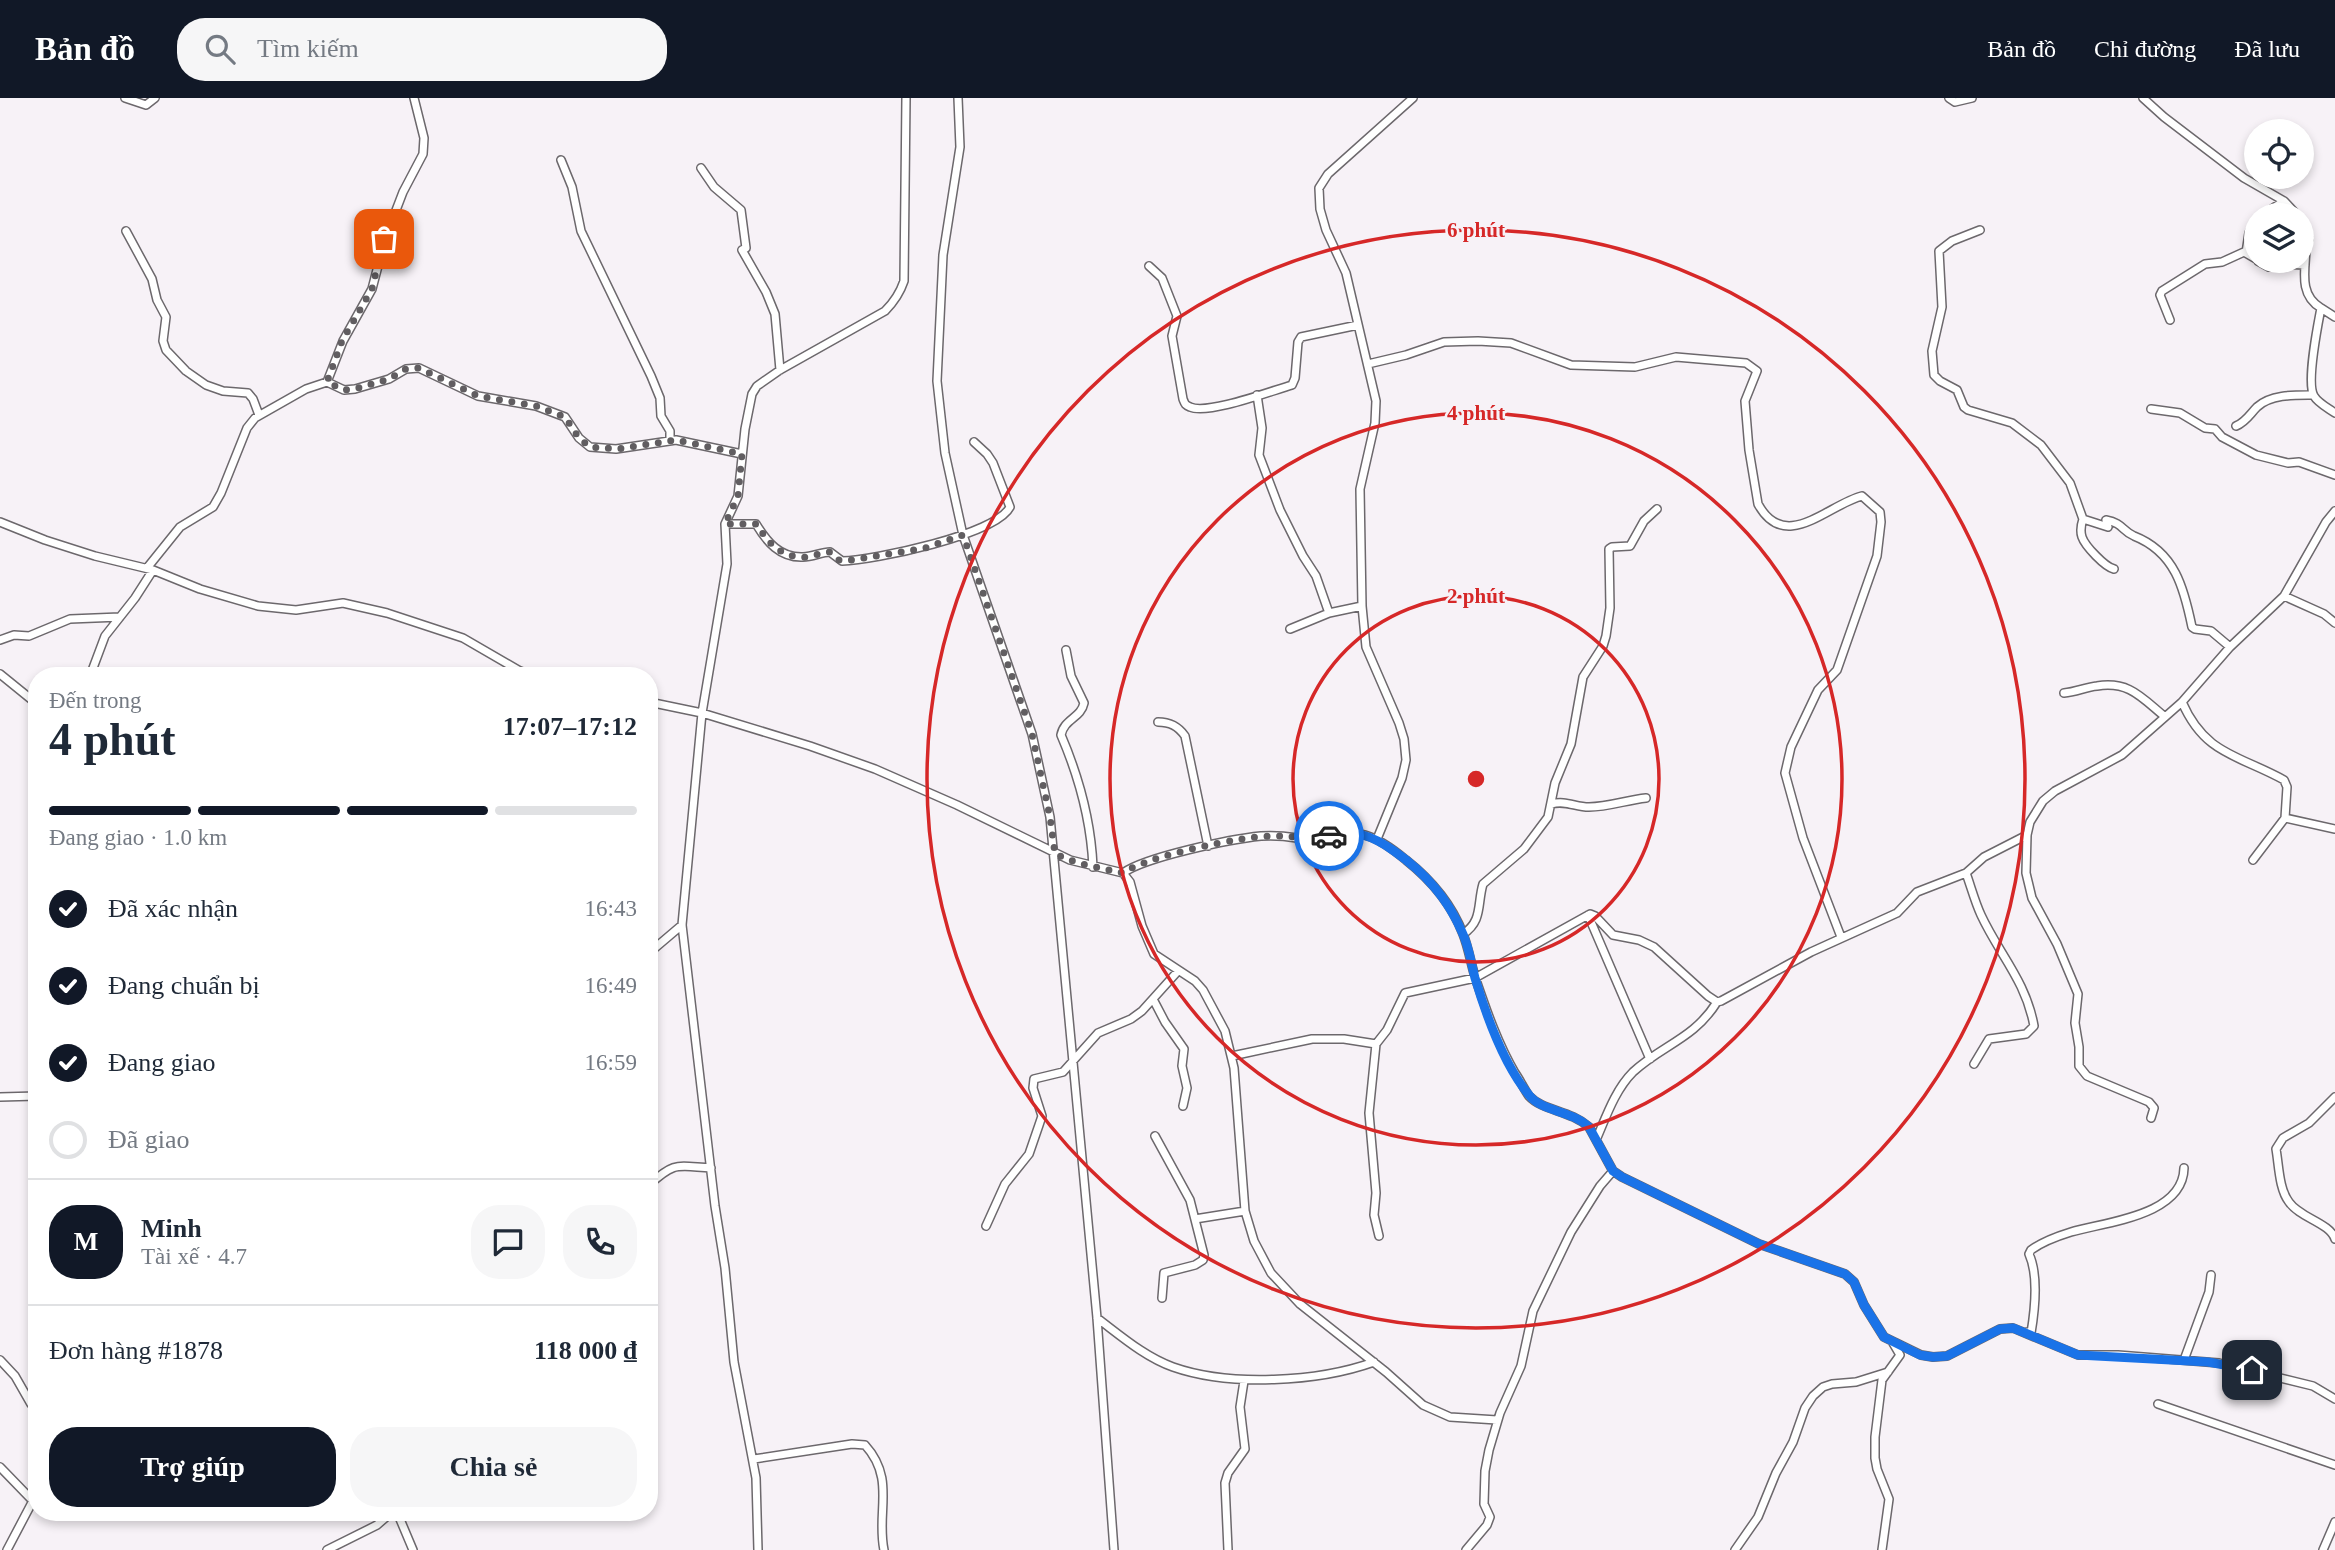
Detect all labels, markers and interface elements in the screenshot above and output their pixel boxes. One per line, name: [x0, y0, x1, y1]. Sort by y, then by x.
search box: [177, 18, 667, 81]
icon: search: [201, 30, 239, 68]
text: Bản đồ: [35, 31, 135, 67]
text: Tìm kiếm: [257, 34, 359, 63]
text: Bản đồ: [1987, 36, 2056, 62]
text: Chỉ đường: [2094, 36, 2196, 62]
text: Đã lưu: [2234, 36, 2300, 62]
map controls: [2244, 119, 2314, 273]
button: locate: [2244, 119, 2314, 189]
button: layers: [2244, 203, 2314, 273]
pin: [354, 209, 414, 269]
text: 6 phút: [1447, 218, 1505, 242]
icon: bag: [365, 220, 403, 258]
text: 4 phút: [1447, 401, 1505, 425]
text: 2 phút: [1447, 584, 1505, 608]
text: Đến trong: [49, 688, 142, 713]
text: 17:07–17:12: [503, 712, 637, 741]
text: 4 phút: [49, 714, 176, 765]
centre of rings: [1464, 767, 1488, 791]
courier: [1294, 801, 1364, 871]
icon: car: [1310, 817, 1348, 855]
text: Đang giao · 1.0 km: [49, 825, 227, 850]
icon: check: [49, 890, 87, 928]
text: Đã xác nhận: [108, 894, 238, 923]
text: 16:43: [585, 896, 637, 921]
icon: check: [49, 967, 87, 1005]
text: Đang chuẩn bị: [108, 971, 260, 1000]
text: 16:49: [585, 973, 637, 998]
icon: check: [49, 1044, 87, 1082]
text: Đang giao: [108, 1048, 216, 1077]
text: 16:59: [585, 1050, 637, 1075]
text: Đã giao: [108, 1125, 190, 1154]
button: chat: [471, 1205, 545, 1279]
button: phone: [563, 1205, 637, 1279]
text: Minh: [141, 1214, 202, 1243]
text: M: [74, 1227, 98, 1256]
text: Tài xế · 4.7: [141, 1244, 247, 1269]
text: Đơn hàng #1878: [49, 1336, 223, 1365]
text: 118 000 ₫: [534, 1336, 637, 1365]
pin: [2222, 1340, 2282, 1400]
icon: home: [2233, 1351, 2271, 1389]
button: Trợ giúp: [49, 1427, 336, 1507]
button: Chia sẻ: [350, 1427, 637, 1507]

